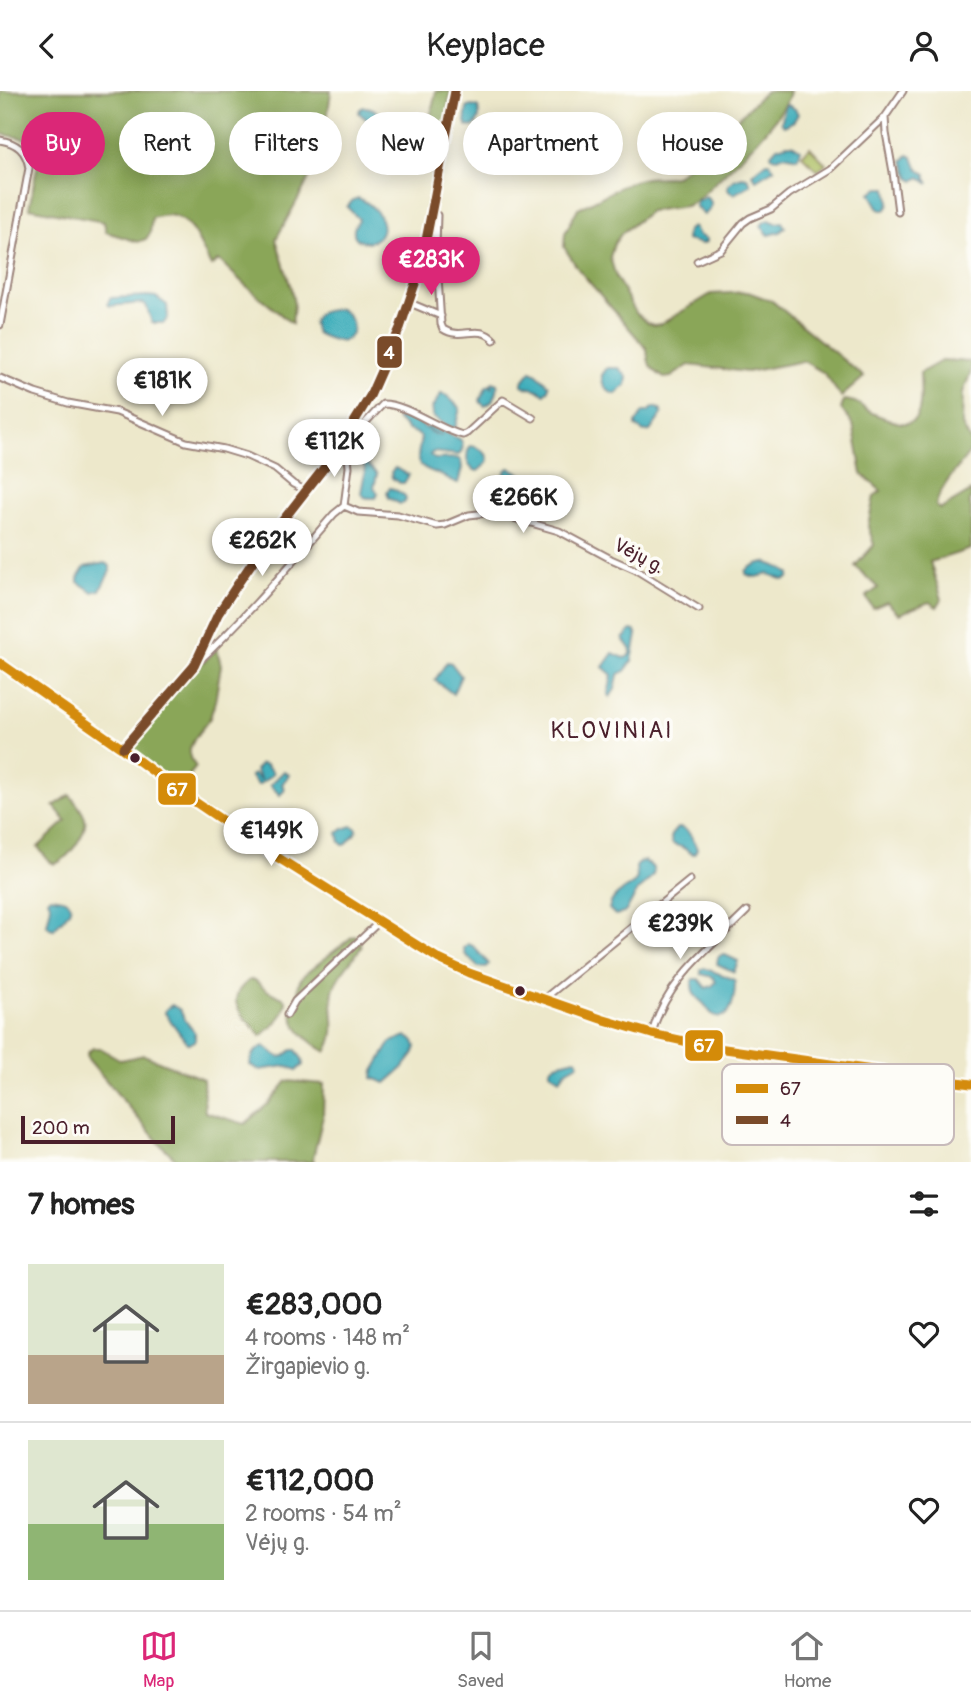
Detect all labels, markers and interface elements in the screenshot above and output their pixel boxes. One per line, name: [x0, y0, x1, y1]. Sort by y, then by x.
text: Keyplace: [426, 26, 545, 66]
icon: back: [28, 27, 66, 65]
icon: person: [905, 27, 943, 65]
chip: Buy: [21, 112, 105, 175]
chip: Rent: [119, 112, 215, 175]
chip: Filters: [229, 112, 342, 175]
chip: New: [356, 112, 449, 175]
chip: Apartment: [463, 112, 623, 175]
chip: House: [637, 112, 747, 175]
pin: €283K: [382, 237, 480, 297]
text: €283K: [398, 245, 464, 274]
line badge: 4: [376, 335, 403, 369]
text: 4: [383, 341, 395, 365]
pin: €181K: [113, 359, 211, 418]
text: €181K: [133, 366, 191, 395]
pin: €112K: [285, 419, 383, 479]
text: €112K: [304, 427, 364, 456]
pin: €266K: [474, 475, 572, 535]
text: €266K: [489, 483, 557, 512]
pin: €262K: [213, 519, 311, 578]
text: €262K: [228, 526, 296, 555]
street label: Vėjų g.: [610, 533, 668, 579]
district label: KLOVINIAI: [550, 716, 674, 745]
unlabelled marker: [128, 751, 142, 765]
line badge: 67: [157, 772, 197, 806]
text: 67: [167, 778, 188, 802]
pin: €149K: [222, 809, 320, 868]
text: €149K: [239, 816, 303, 845]
pin: €239K: [631, 901, 729, 961]
text: €239K: [647, 909, 713, 938]
unlabelled marker: [513, 984, 527, 998]
line badge: 67: [684, 1029, 724, 1062]
text: 67: [694, 1034, 715, 1058]
legend: [722, 1064, 954, 1145]
text: 67: [780, 1077, 801, 1101]
text: 4: [780, 1109, 791, 1133]
scale bar: [21, 1113, 175, 1145]
text: 200 m: [32, 1116, 90, 1140]
icon: filters: [905, 1185, 943, 1223]
text: 7 homes: [28, 1186, 135, 1223]
text: €283,000: [245, 1286, 383, 1323]
icon: home: [84, 1292, 168, 1376]
icon: heart: [905, 1315, 943, 1353]
text: 4 rooms · 148 m²: [245, 1323, 410, 1352]
text: Žirgapievio g.: [245, 1352, 371, 1381]
text: €112,000: [245, 1462, 374, 1499]
icon: home: [84, 1468, 168, 1552]
icon: heart: [905, 1491, 943, 1529]
text: 2 rooms · 54 m²: [245, 1499, 402, 1528]
text: Vėjų g.: [245, 1528, 310, 1557]
tab: Map: [140, 1627, 178, 1693]
tab: Saved: [457, 1627, 504, 1693]
tab: Home: [783, 1627, 831, 1693]

